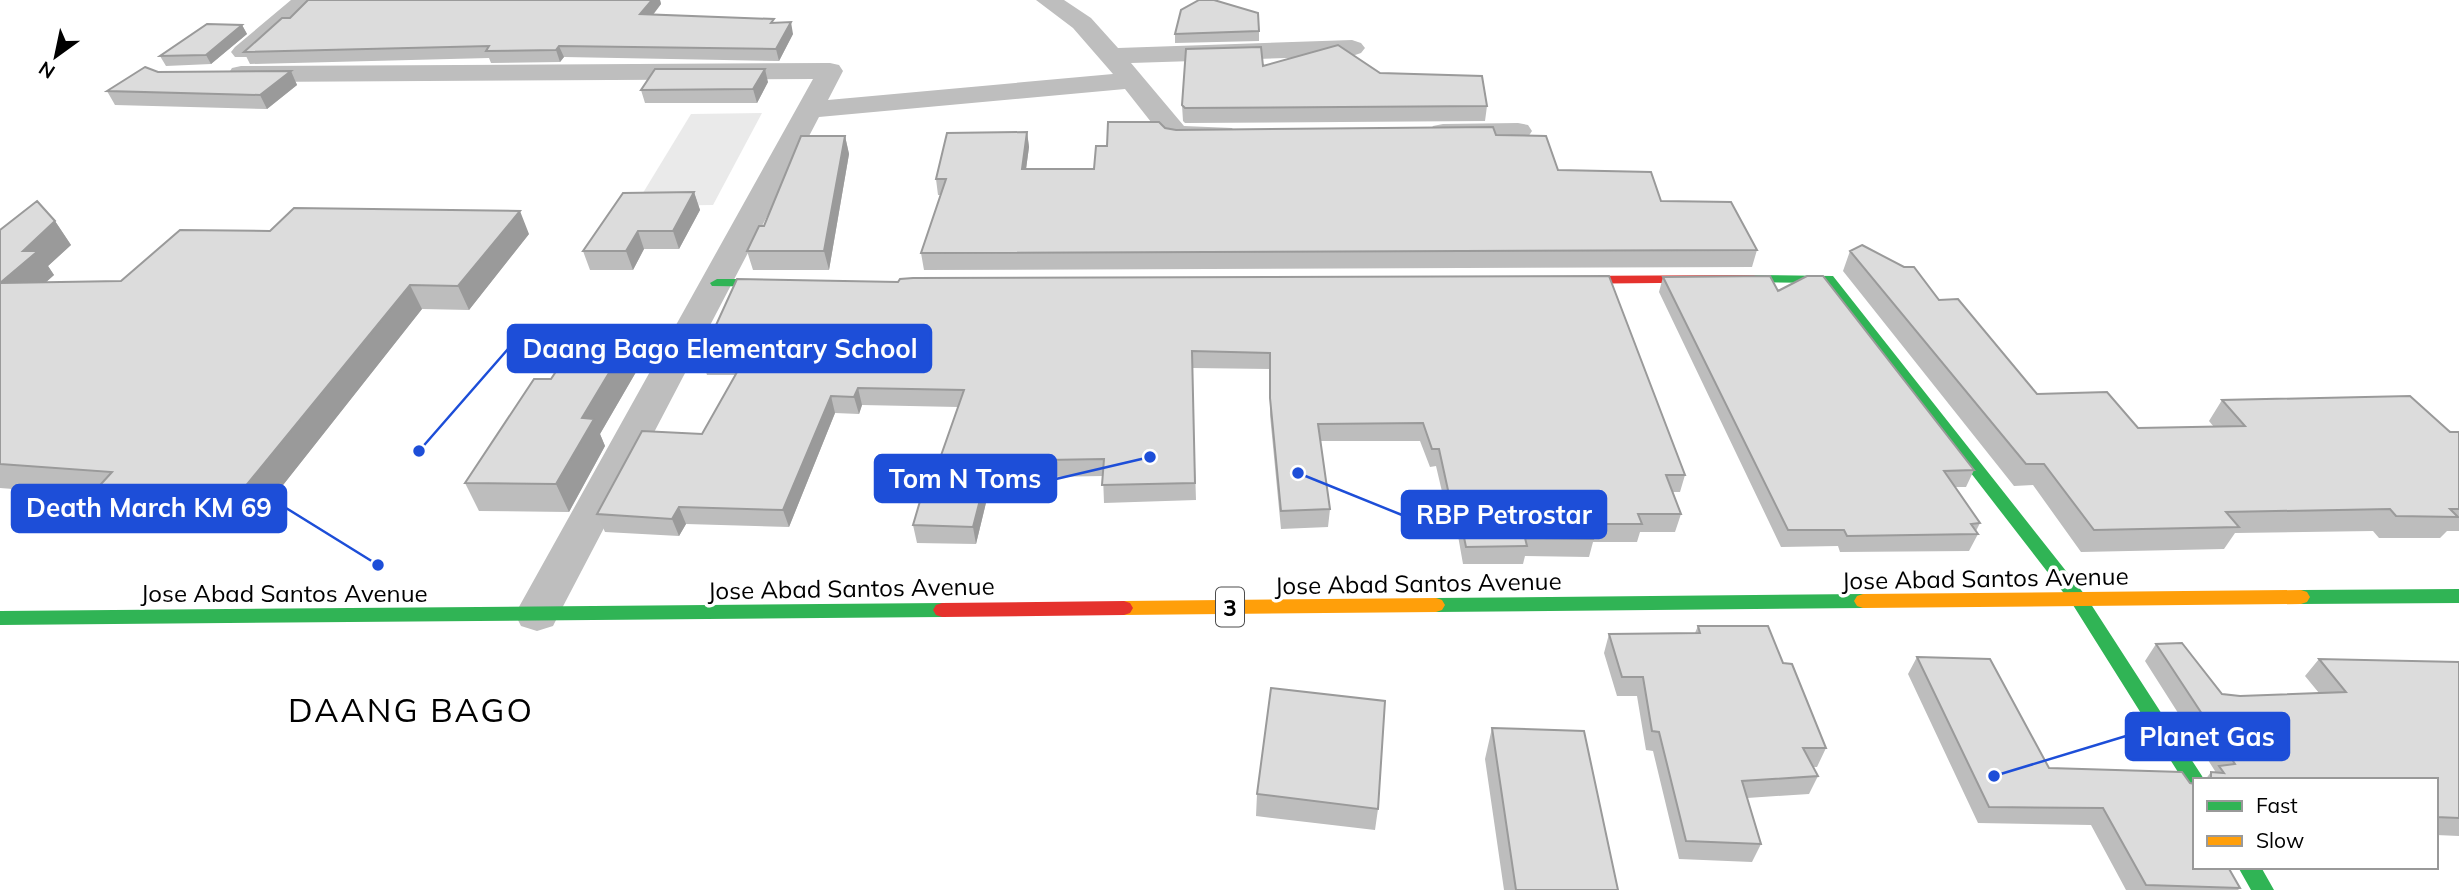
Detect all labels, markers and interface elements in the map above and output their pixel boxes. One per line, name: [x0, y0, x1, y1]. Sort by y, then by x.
north arrow: [21, 21, 91, 91]
text: N: [34, 56, 59, 84]
callout: Daang Bago Elementary School: [508, 325, 931, 372]
text: Daang Bago Elementary School: [523, 332, 917, 365]
callout: Tom N Toms: [875, 455, 1056, 502]
text: Tom N Toms: [889, 462, 1041, 495]
callout: Death March KM 69: [12, 485, 286, 532]
text: Death March KM 69: [26, 491, 272, 524]
callout: RBP Petrostar: [1402, 491, 1606, 538]
text: RBP Petrostar: [1416, 498, 1593, 531]
street label: Jose Abad Santos Avenue: [1841, 560, 2129, 596]
street label: Jose Abad Santos Avenue: [1274, 565, 1562, 601]
street label: Jose Abad Santos Avenue: [707, 570, 995, 606]
street label: Jose Abad Santos Avenue: [140, 578, 428, 608]
road number: 3: [1216, 587, 1244, 626]
district label: DAANG BAGO: [288, 689, 534, 730]
callout: Planet Gas: [2126, 713, 2289, 760]
text: Planet Gas: [2139, 720, 2275, 753]
legend: [2193, 778, 2438, 869]
text: Fast: [2256, 792, 2298, 818]
text: Slow: [2256, 827, 2304, 853]

